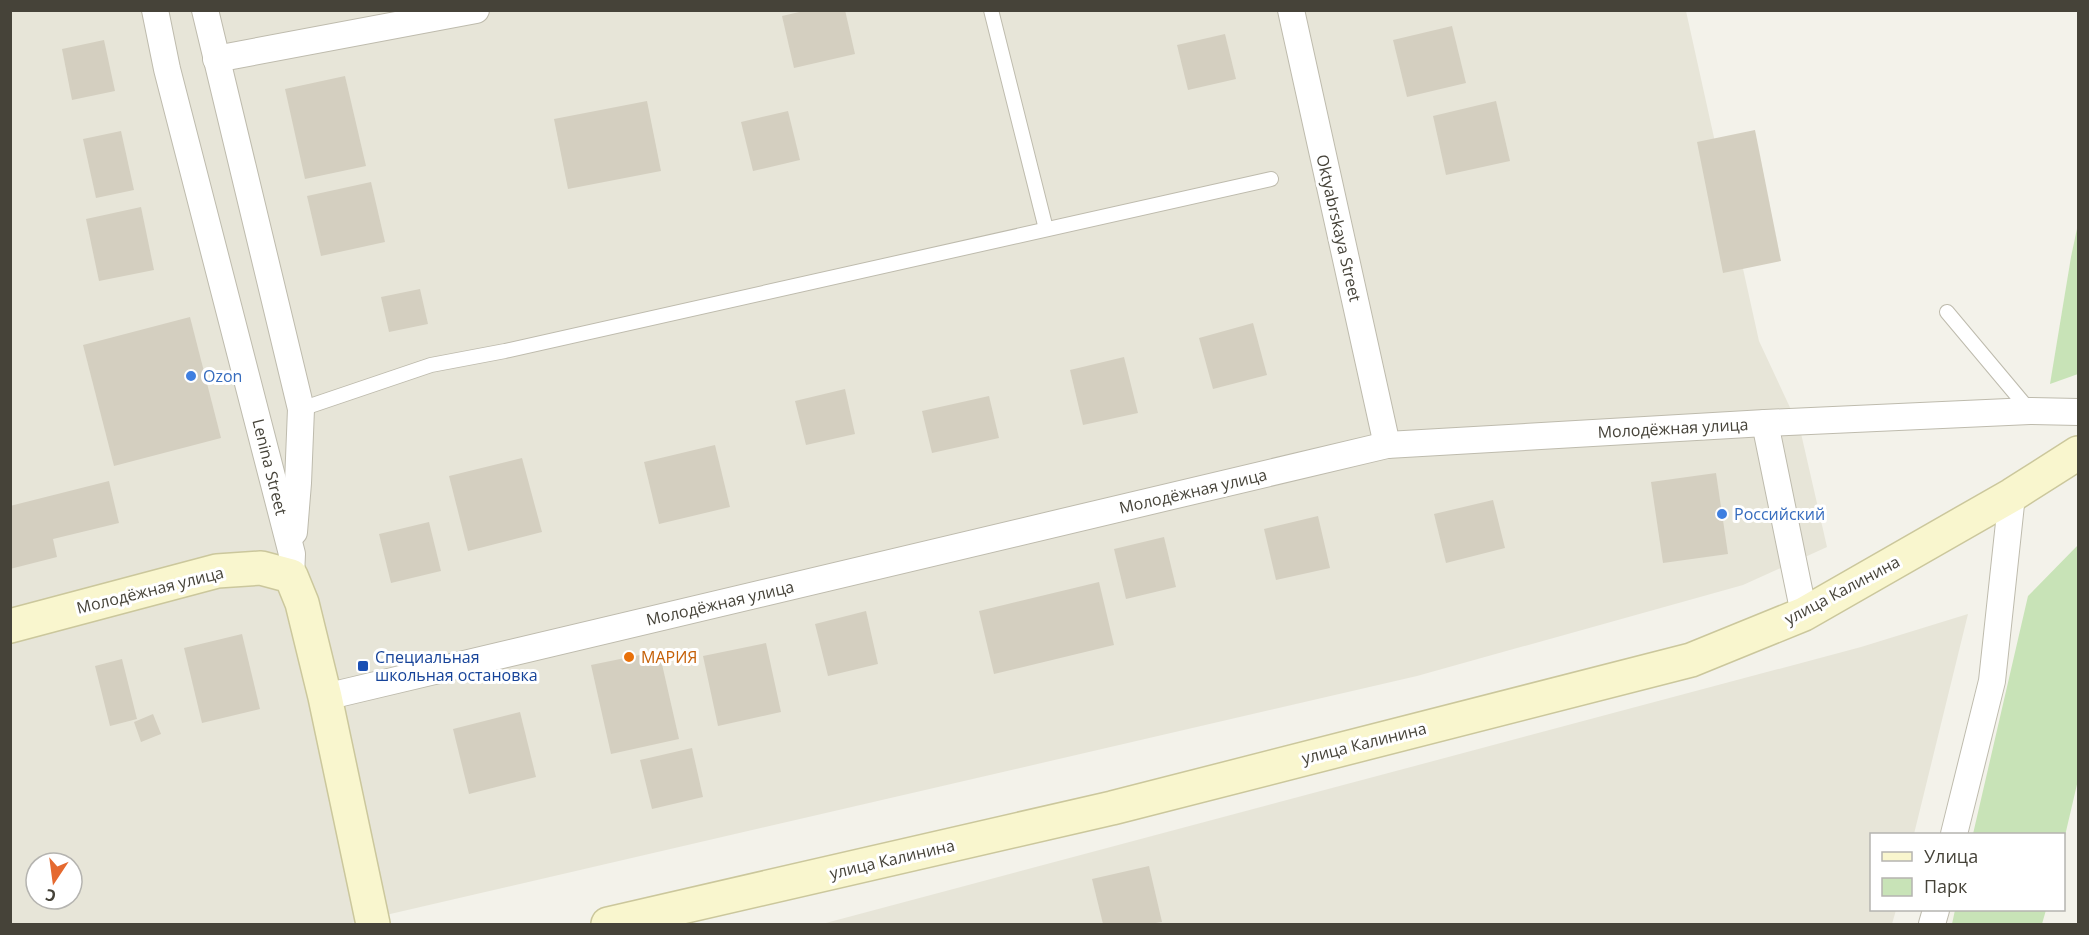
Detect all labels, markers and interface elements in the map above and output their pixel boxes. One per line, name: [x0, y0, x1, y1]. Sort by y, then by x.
street label: Oktyabrskaya Street: [1311, 152, 1367, 304]
place label: Ozon: [203, 365, 242, 387]
marker: Ozon: [184, 369, 198, 383]
street label: Молодёжная улица: [1597, 413, 1749, 443]
street label: Lenina Street: [247, 416, 293, 518]
street label: Молодёжная улица: [1117, 463, 1269, 519]
place label: Российский: [1734, 503, 1825, 525]
marker: Российский: [1715, 507, 1729, 521]
street label: улица Калинина: [1780, 550, 1904, 630]
street label: Молодёжная улица: [74, 561, 226, 619]
street label: Молодёжная улица: [644, 575, 796, 631]
place label: Специальная школьная остановка: [375, 646, 538, 686]
place label: МАРИЯ: [641, 646, 697, 668]
marker: МАРИЯ: [622, 650, 636, 664]
marker: Специальная школьная остановка: [356, 659, 370, 673]
street label: улица Калинина: [1299, 717, 1429, 769]
legend: [1870, 833, 2065, 911]
street label: улица Калинина: [827, 834, 957, 884]
text: Улица: [1924, 844, 1978, 868]
north arrow: [24, 851, 84, 911]
text: Парк: [1924, 874, 1968, 898]
text: С: [43, 884, 58, 907]

